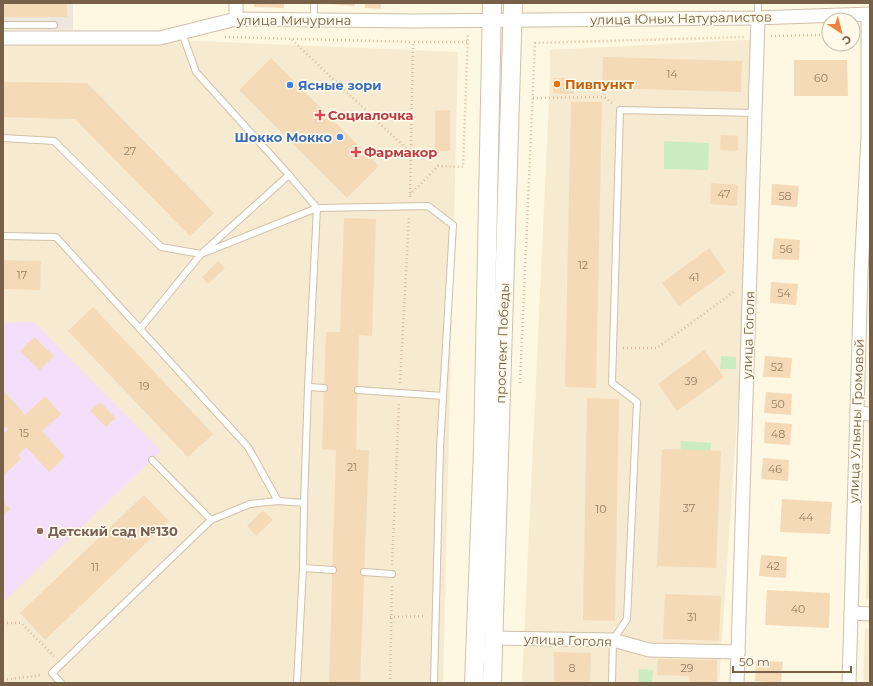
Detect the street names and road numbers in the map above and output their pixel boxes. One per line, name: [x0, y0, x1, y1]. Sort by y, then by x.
street label: улица Юных Натуралистов: [589, 8, 772, 28]
street label: улица Мичурина: [236, 12, 351, 28]
street label: проспект Победы: [492, 282, 512, 404]
street label: улица Гоголя: [738, 291, 758, 380]
street label: улица Ульяны Громовой: [845, 339, 867, 504]
street label: улица Гоголя: [523, 630, 612, 650]

